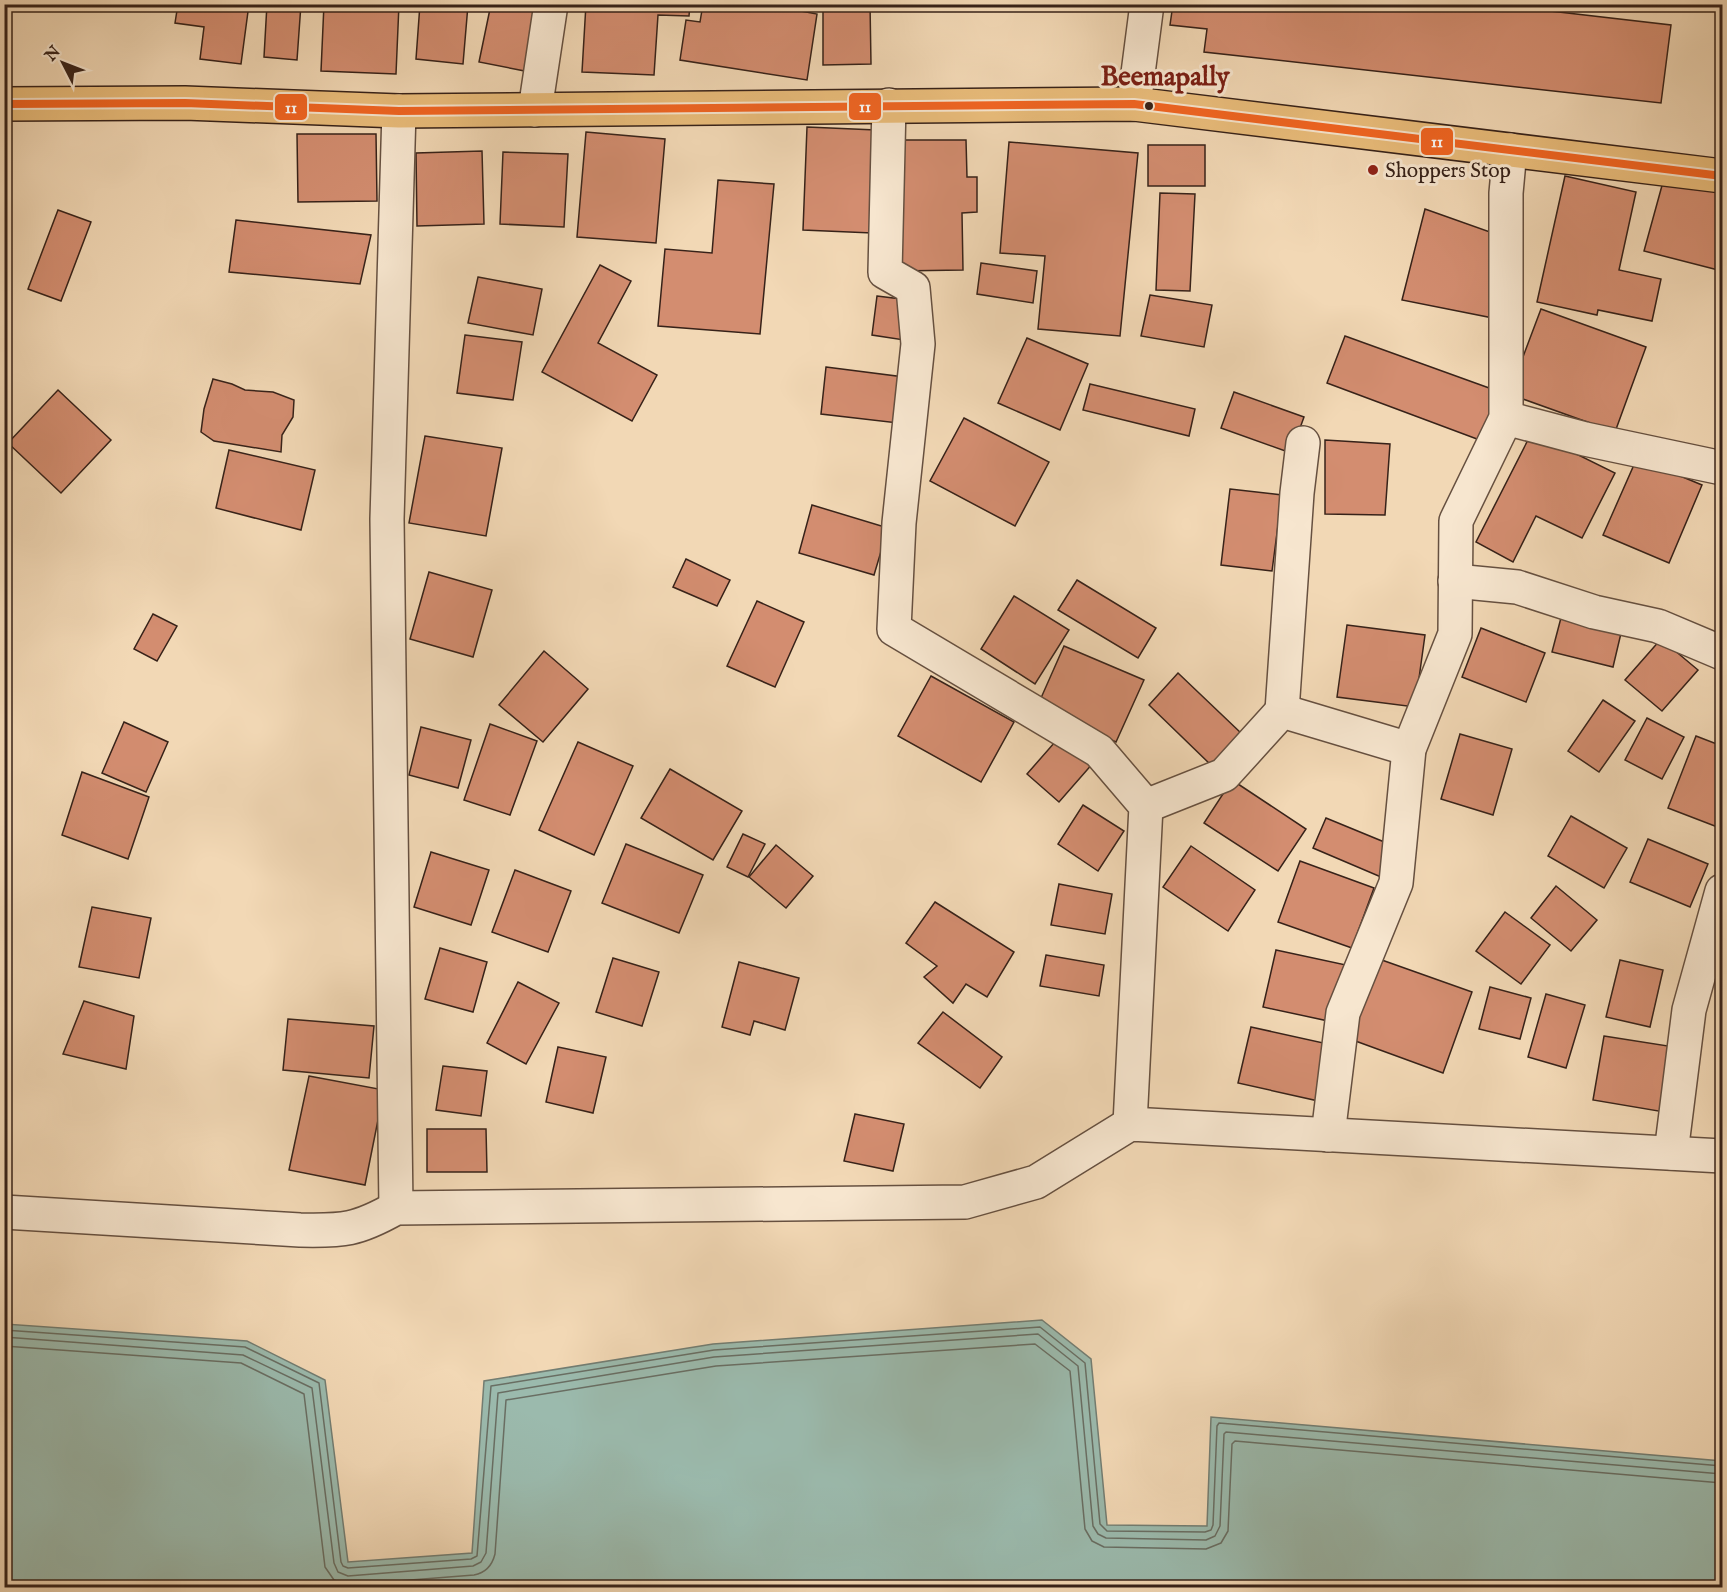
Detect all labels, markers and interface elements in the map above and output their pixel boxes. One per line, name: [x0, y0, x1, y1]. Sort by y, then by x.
north arrow: [33, 33, 93, 93]
text: N: [41, 42, 66, 67]
district label: Beemapally: [1100, 61, 1230, 95]
line badge: 11: [848, 92, 882, 121]
line badge: 11: [274, 93, 308, 121]
text: 11: [859, 98, 871, 118]
text: 11: [285, 99, 297, 119]
unlabelled marker: [1143, 100, 1155, 112]
line badge: 11: [1420, 127, 1454, 156]
text: 11: [1431, 133, 1443, 153]
place label: Shoppers Stop: [1385, 158, 1511, 185]
marker: Shoppers Stop: [1366, 163, 1380, 177]

